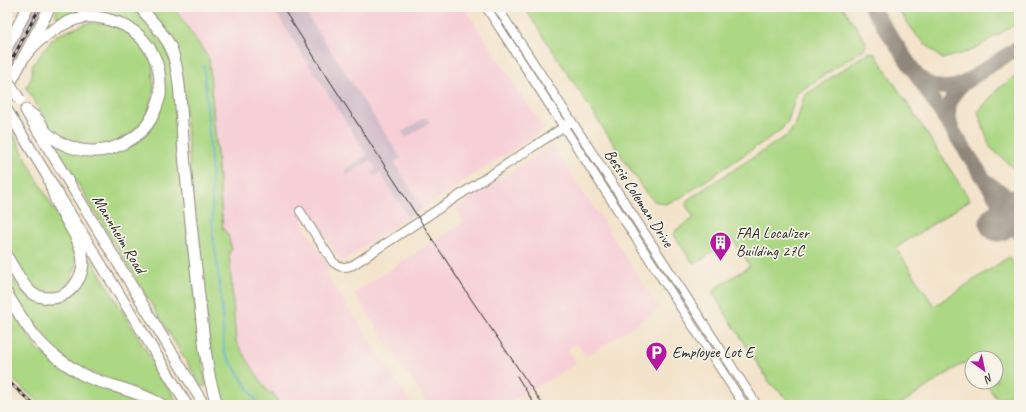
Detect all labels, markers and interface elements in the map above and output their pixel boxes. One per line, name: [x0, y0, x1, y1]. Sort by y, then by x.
street label: Bessie Coleman Drive: [600, 145, 679, 252]
street label: Mannheim Road: [88, 191, 152, 279]
place label: FAA Localizer Building 27C: [736, 223, 811, 261]
building icon: FAA Localizer Building 27C: [708, 229, 734, 262]
parking icon: Employee Lot E: [643, 339, 669, 372]
place label: Employee Lot E: [672, 342, 756, 362]
north arrow: [964, 350, 1004, 390]
text: N: [981, 371, 996, 387]

